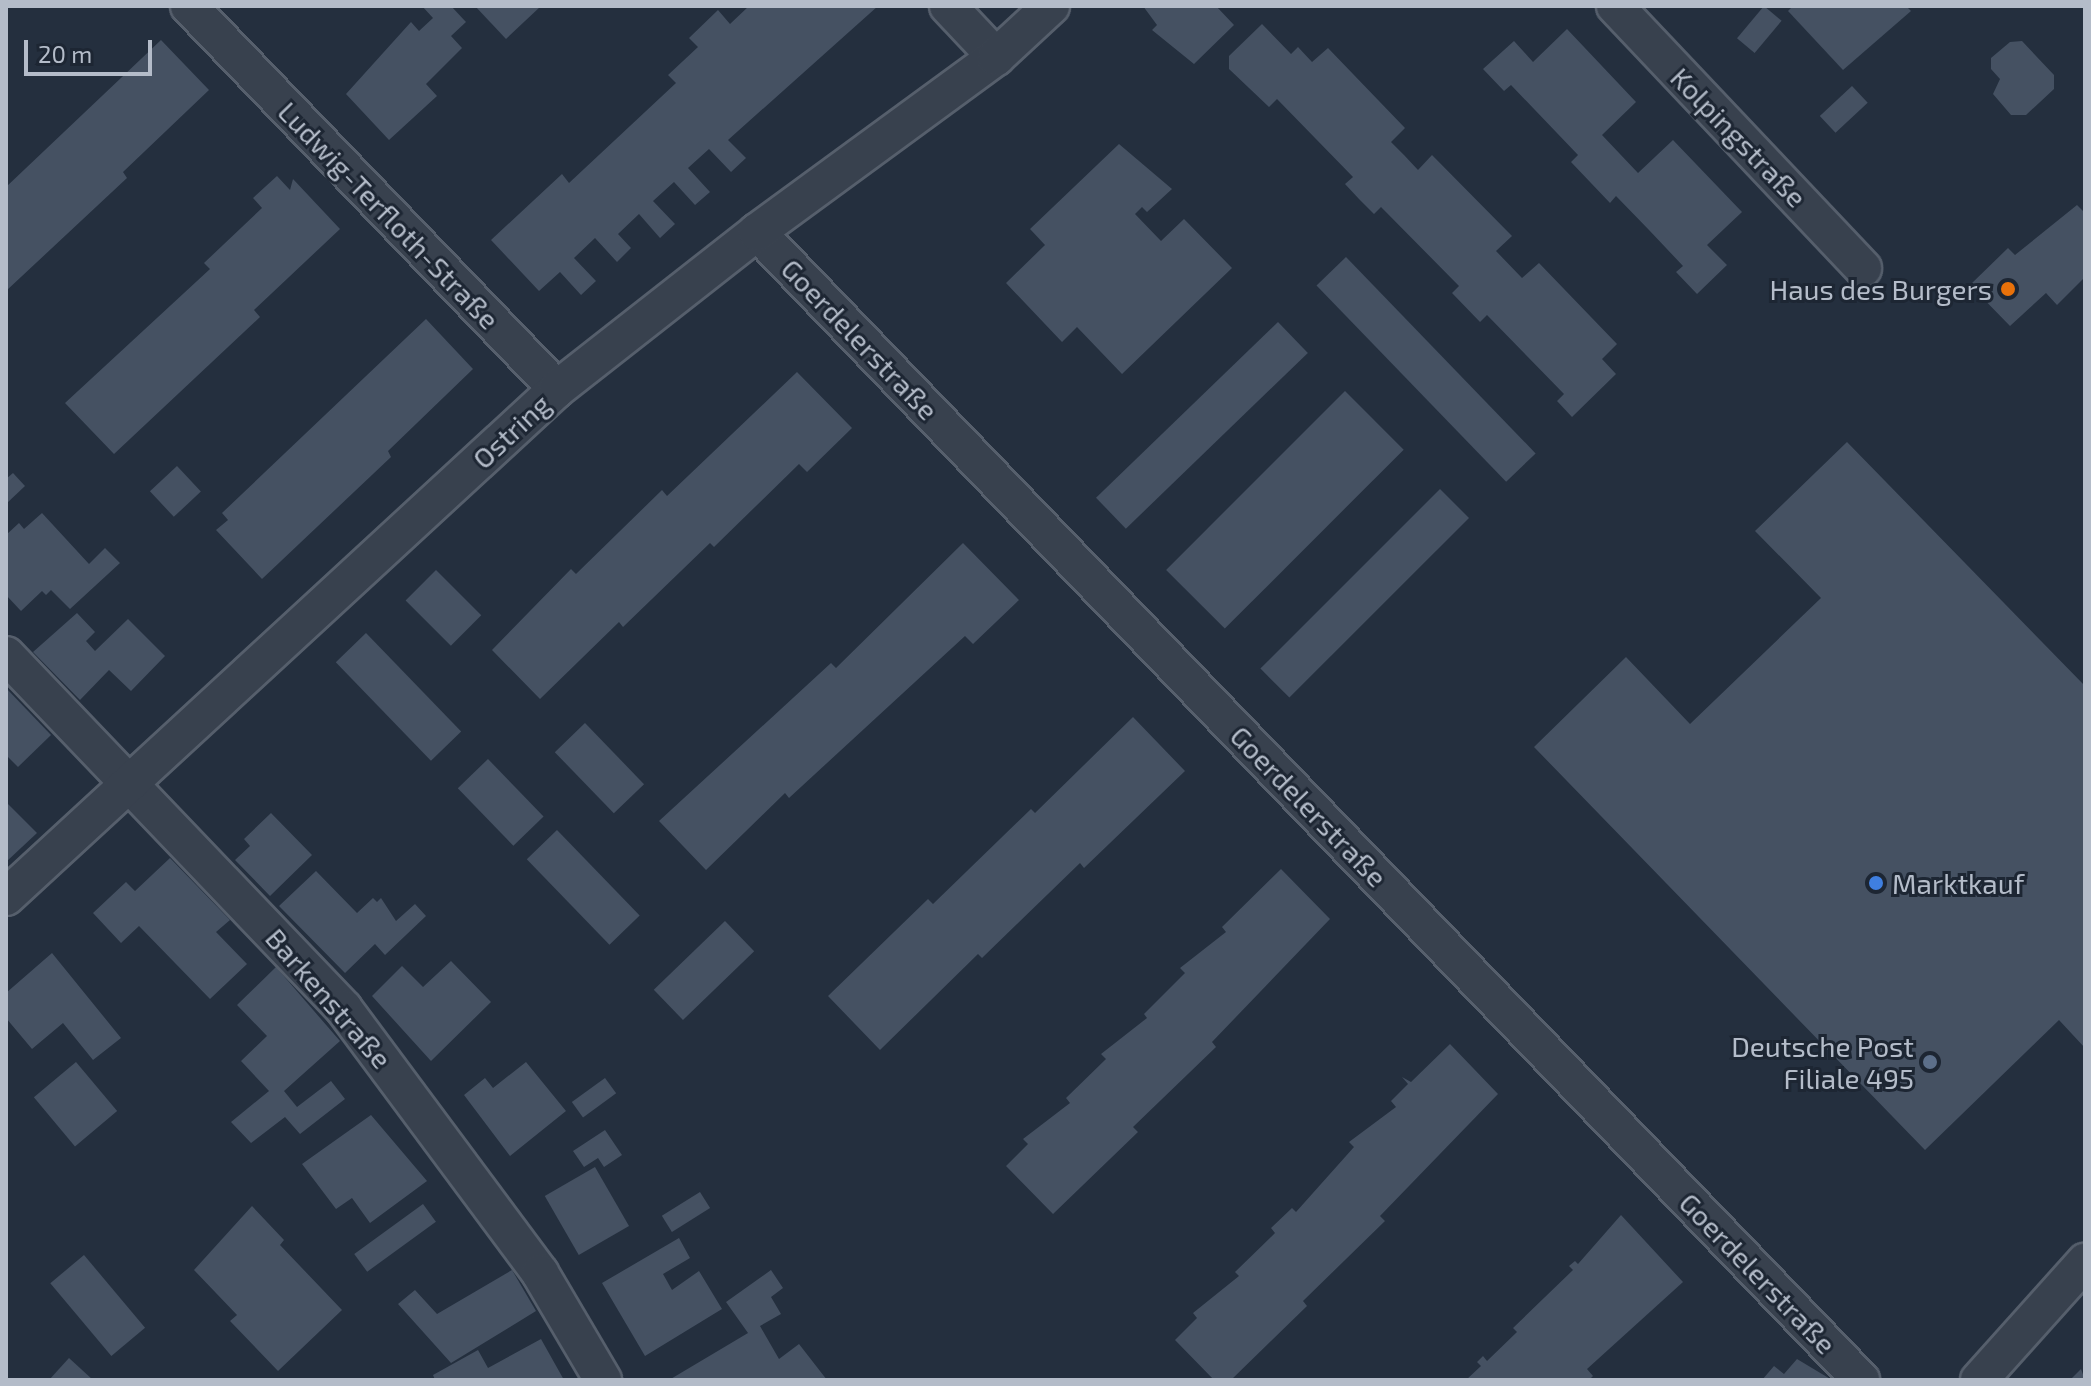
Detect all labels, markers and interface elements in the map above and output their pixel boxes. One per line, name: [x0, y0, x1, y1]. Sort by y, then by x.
scale bar: [28, 24, 156, 74]
text: 20 m: [38, 39, 92, 68]
street label: Kolpingstraße: [1664, 60, 1814, 214]
street label: Ludwig-Terfloth-Straße: [272, 94, 506, 336]
street label: Goerdelerstraße: [775, 252, 945, 426]
place label: Haus des Burgers: [1770, 272, 1992, 306]
marker: Haus des Burgers: [1999, 280, 2017, 298]
street label: Ostring: [465, 387, 557, 475]
street label: Goerdelerstraße: [1224, 719, 1394, 893]
place label: Marktkauf: [1892, 866, 2024, 900]
marker: Marktkauf: [1867, 874, 1885, 892]
street label: Barkenstraße: [259, 921, 399, 1075]
place label: Deutsche Post Filiale 495: [1731, 1029, 1914, 1095]
marker: Deutsche Post Filiale 495: [1921, 1053, 1939, 1071]
street label: Goerdelerstraße: [1673, 1186, 1843, 1360]

